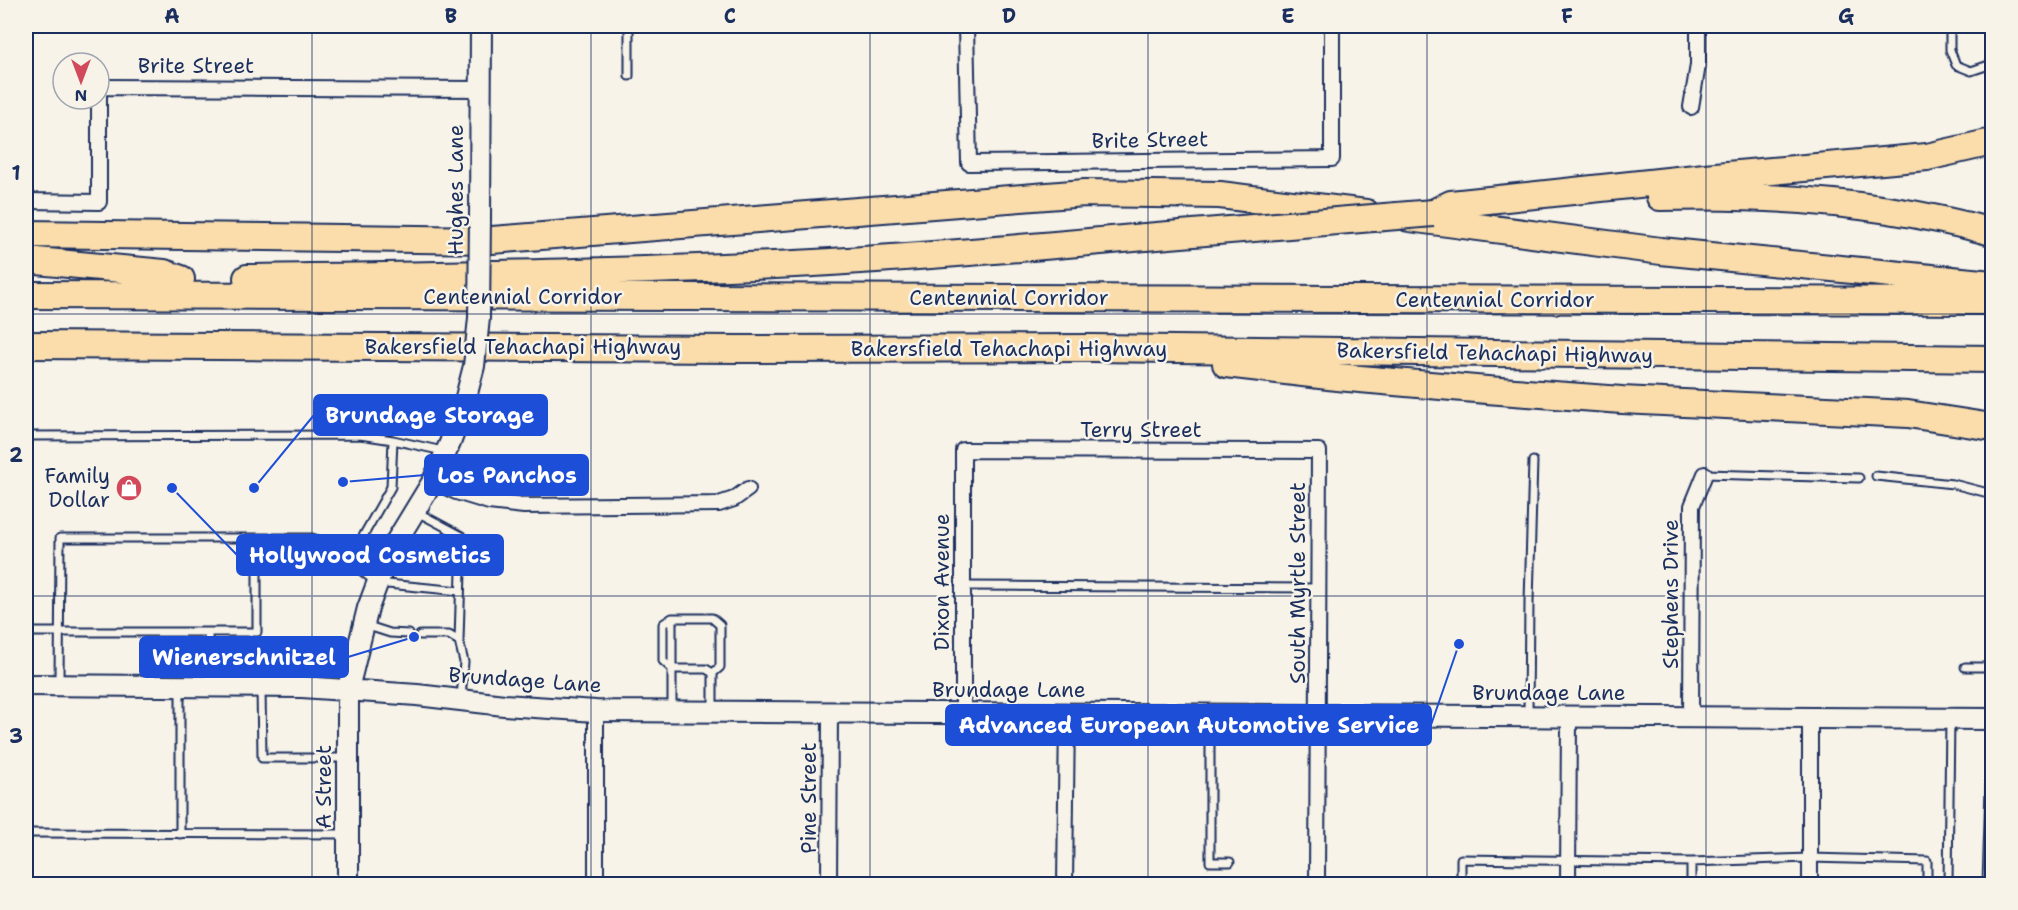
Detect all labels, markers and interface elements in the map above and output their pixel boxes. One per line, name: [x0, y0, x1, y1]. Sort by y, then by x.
text: A: [164, 3, 180, 29]
text: B: [445, 3, 457, 29]
text: C: [724, 3, 736, 29]
text: D: [1002, 3, 1016, 29]
text: E: [1281, 3, 1295, 29]
text: F: [1561, 3, 1573, 29]
text: G: [1838, 3, 1854, 29]
north arrow: [51, 51, 111, 111]
street label: Brite Street: [138, 52, 254, 80]
text: N: [75, 85, 87, 106]
street label: Hughes Lane: [442, 124, 470, 256]
street label: Brite Street: [1091, 125, 1209, 155]
text: 1: [11, 160, 21, 186]
street label: Centennial Corridor: [423, 283, 623, 311]
street label: Centennial Corridor: [909, 284, 1109, 312]
street label: Centennial Corridor: [1395, 286, 1595, 314]
street label: Bakersfield Tehachapi Highway: [365, 333, 681, 361]
street label: Bakersfield Tehachapi Highway: [851, 335, 1167, 363]
street label: Bakersfield Tehachapi Highway: [1336, 336, 1654, 370]
callout: Brundage Storage: [314, 395, 547, 435]
text: Brundage Storage: [325, 401, 535, 430]
street label: Terry Street: [1080, 416, 1202, 444]
text: 2: [9, 442, 23, 468]
callout: Los Panchos: [425, 455, 588, 495]
text: Los Panchos: [437, 461, 577, 490]
place label: Family Dollar: [45, 462, 110, 514]
shop icon: Family Dollar: [114, 473, 144, 503]
street label: South Myrtle Street: [1284, 482, 1312, 684]
street label: Dixon Avenue: [928, 513, 956, 651]
street label: Stephens Drive: [1657, 519, 1685, 669]
callout: Hollywood Cosmetics: [237, 535, 503, 575]
text: Hollywood Cosmetics: [249, 541, 491, 570]
callout: Wienerschnitzel: [140, 637, 348, 677]
text: Wienerschnitzel: [152, 643, 336, 672]
street label: Brundage Lane: [448, 661, 602, 699]
street label: Brundage Lane: [932, 676, 1086, 704]
street label: Brundage Lane: [1472, 679, 1626, 707]
callout: Advanced European Automotive Service: [946, 705, 1431, 745]
text: Advanced European Automotive Service: [959, 711, 1419, 740]
text: 3: [9, 723, 23, 749]
street label: Pine Street: [795, 742, 823, 854]
street label: A Street: [310, 745, 338, 829]

